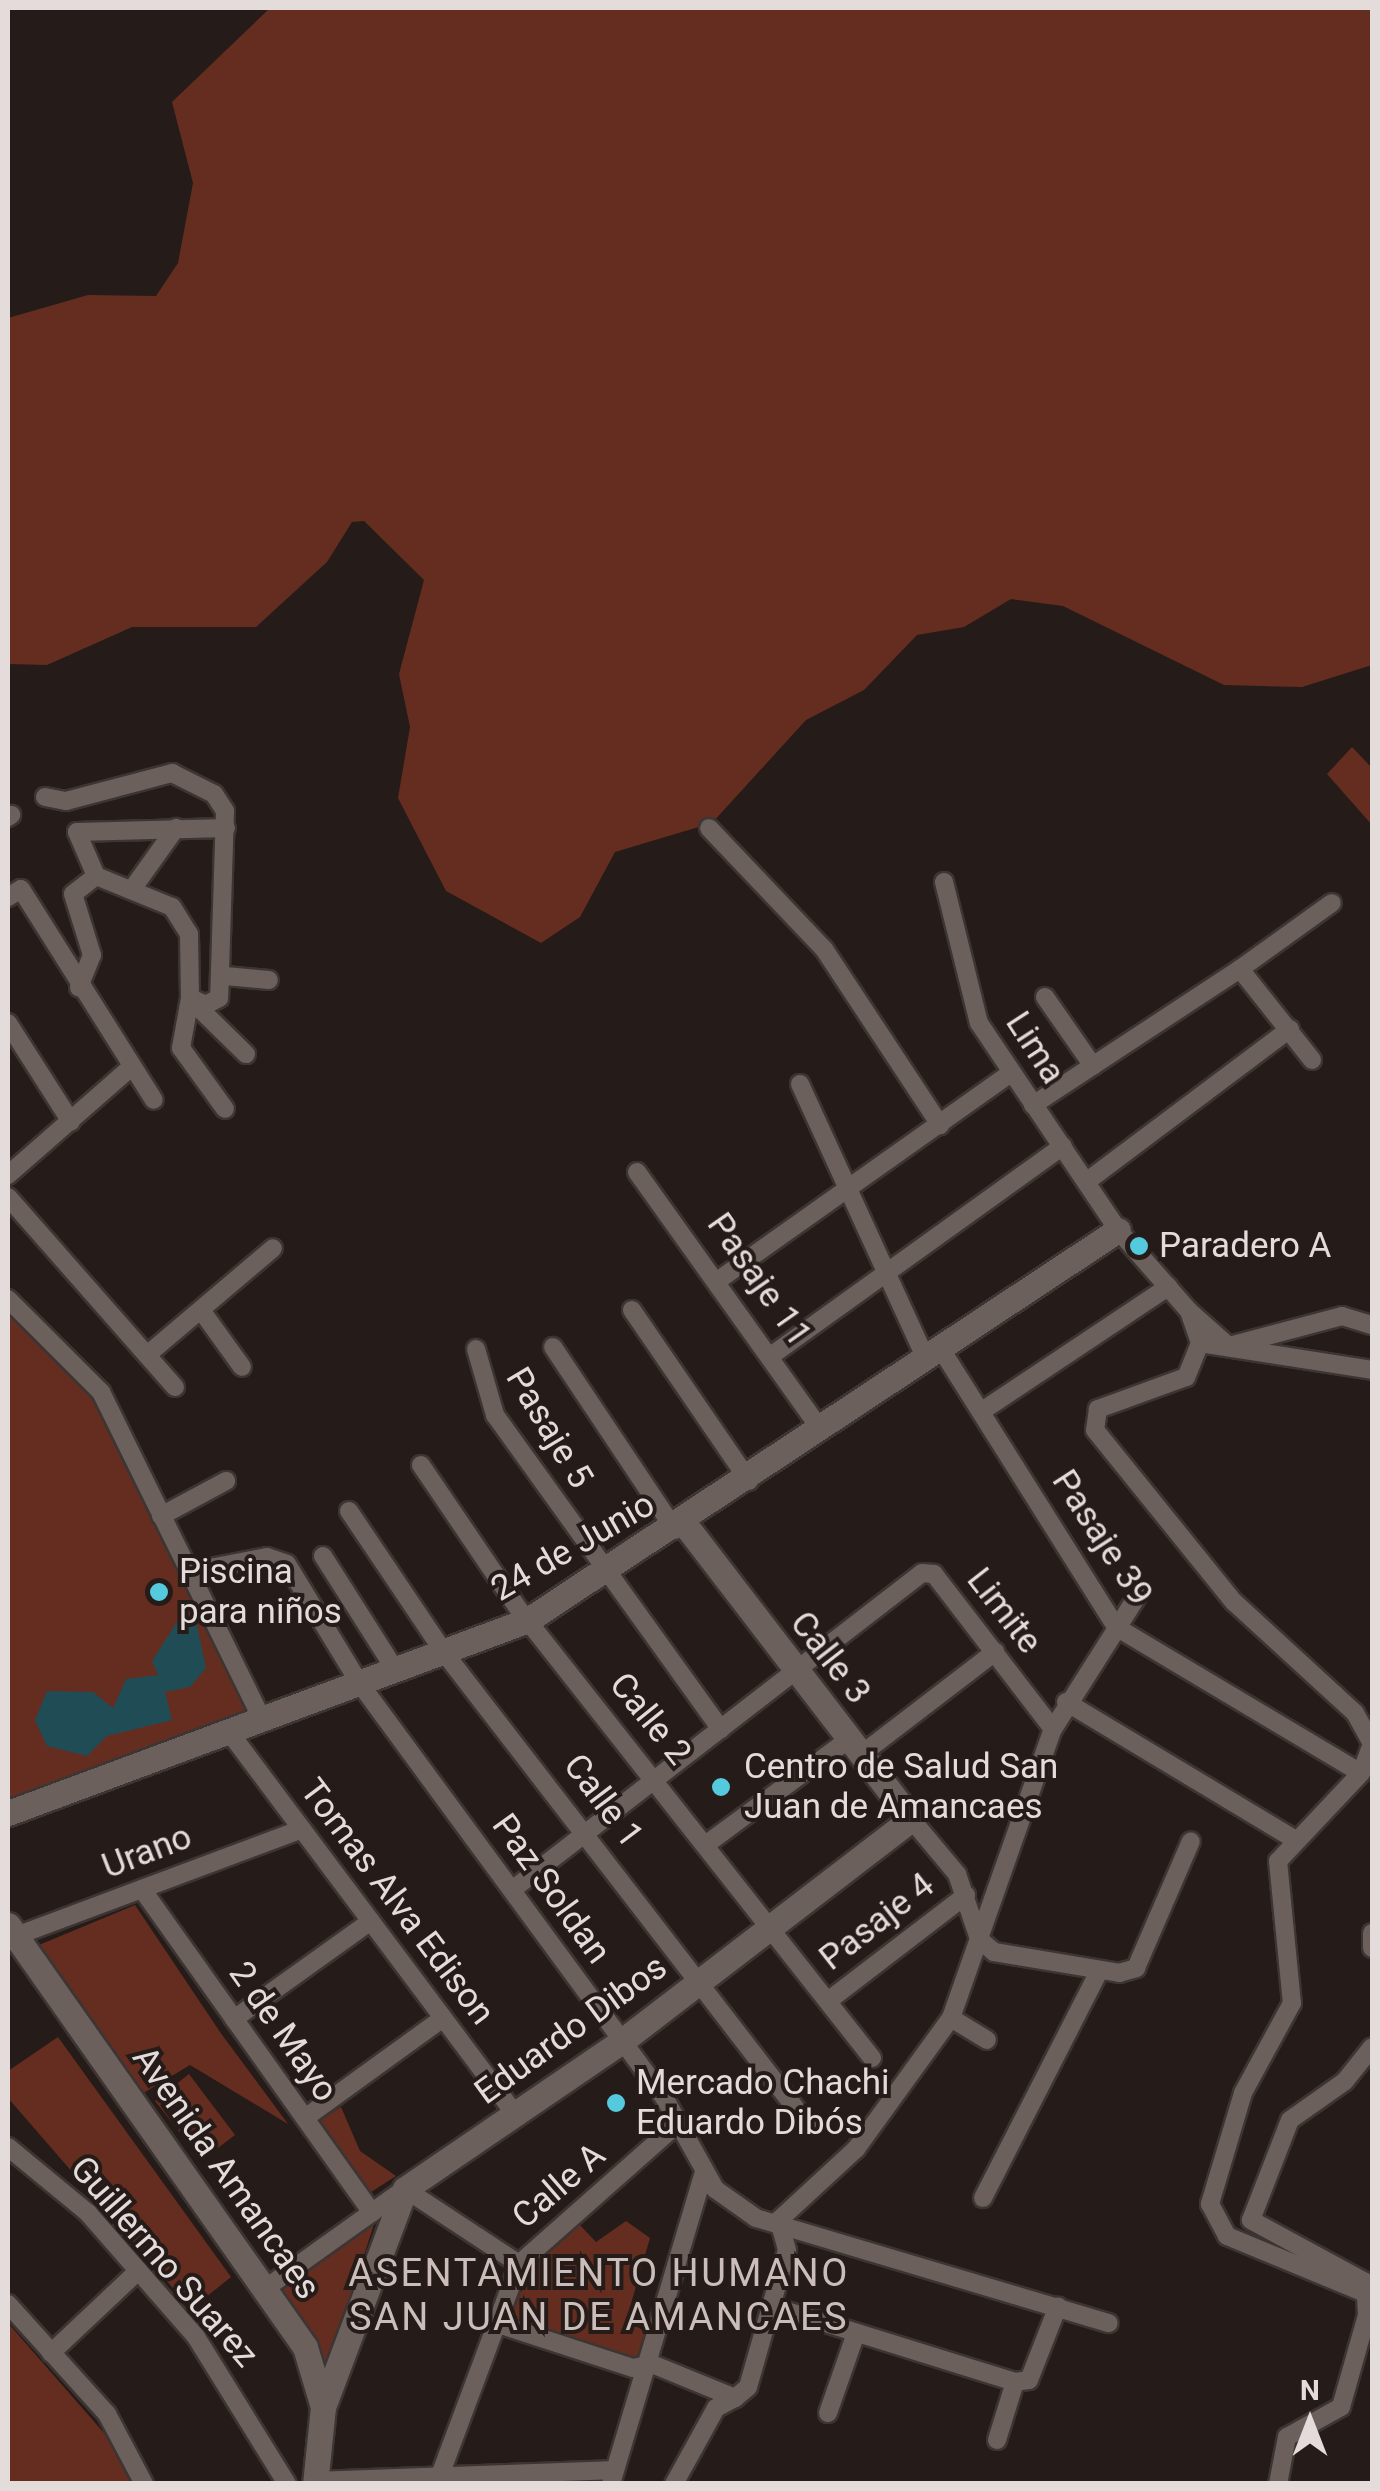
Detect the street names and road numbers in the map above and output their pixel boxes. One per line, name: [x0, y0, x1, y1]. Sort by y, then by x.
street label: Lima: [996, 1004, 1074, 1092]
street label: Pasaje 11: [698, 1205, 820, 1355]
street label: Pasaje 5: [497, 1360, 601, 1496]
street label: Pasaje 39: [1043, 1462, 1161, 1614]
street label: 24 de Junio: [484, 1483, 662, 1611]
street label: Limite: [958, 1560, 1050, 1662]
street label: Calle 3: [781, 1603, 879, 1713]
street label: Calle 2: [600, 1665, 700, 1773]
street label: Calle 1: [554, 1746, 652, 1856]
street label: Tomas Alva Edison: [291, 1771, 503, 2033]
street label: Paz Soldan: [483, 1806, 619, 1972]
street label: Urano: [96, 1816, 198, 1888]
street label: Pasaje 4: [812, 1864, 942, 1980]
street label: Eduardo Dibos: [467, 1946, 675, 2114]
street label: 2 de Mayo: [220, 1954, 346, 2110]
street label: Avenida Amancaes: [123, 2039, 329, 2307]
street label: Calle A: [504, 2134, 614, 2238]
street label: Guillermo Suarez: [61, 2148, 267, 2376]

